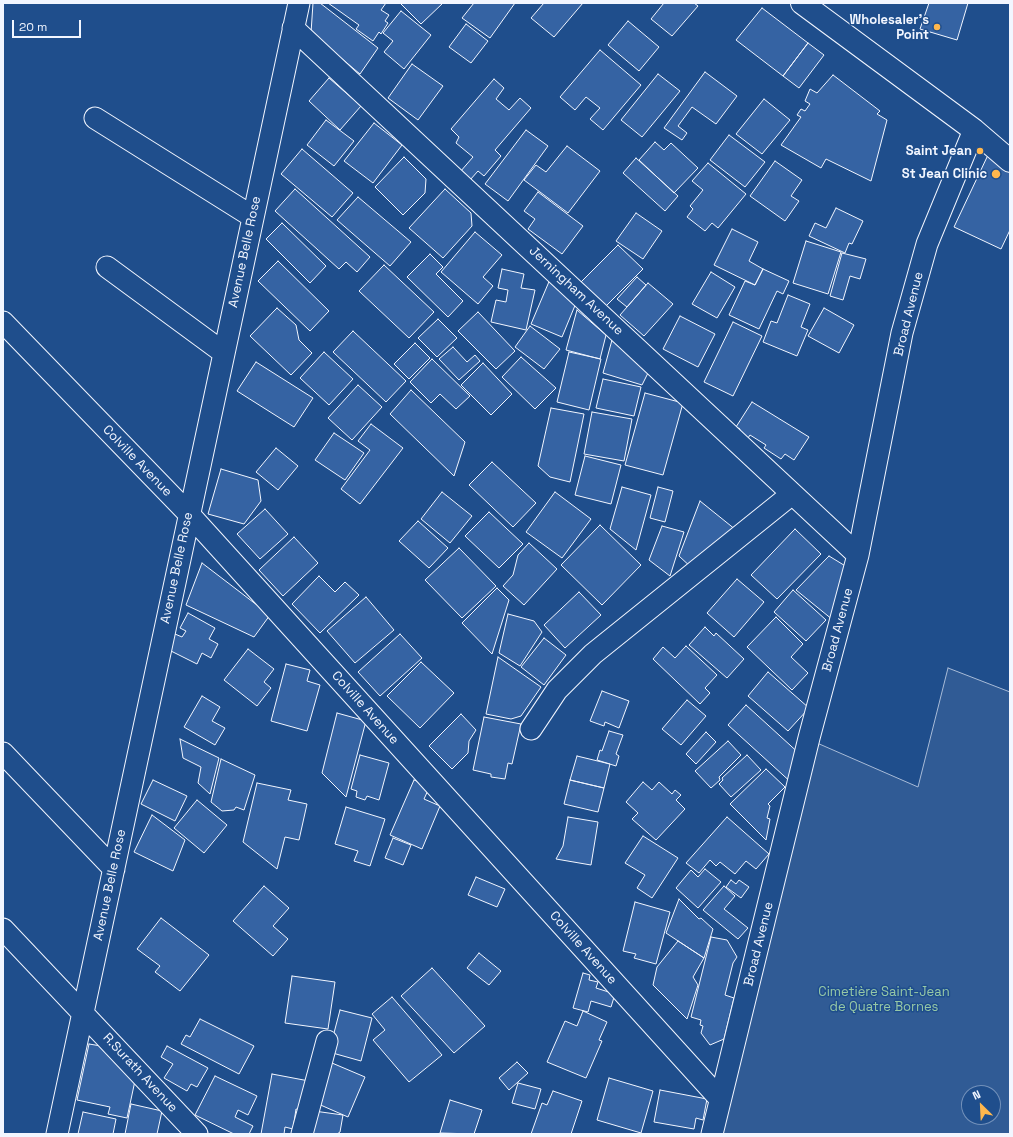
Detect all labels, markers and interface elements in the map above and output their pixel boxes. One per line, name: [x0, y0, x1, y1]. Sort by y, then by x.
scale bar: [14, 12, 83, 38]
place label: Wholesaler's Point: [850, 12, 929, 43]
text: 20 m: [19, 19, 47, 35]
marker: Wholesaler's Point: [932, 22, 942, 32]
place label: Saint Jean: [906, 143, 972, 159]
marker: Saint Jean: [975, 146, 985, 156]
place label: St Jean Clinic: [902, 166, 987, 182]
marker: St Jean Clinic: [990, 168, 1002, 180]
street label: Avenue Belle Rose: [226, 195, 264, 309]
street label: Jerningham Avenue: [526, 243, 626, 339]
street label: Broad Avenue: [891, 270, 927, 358]
street label: Colville Avenue: [99, 422, 175, 500]
street label: Avenue Belle Rose: [158, 511, 196, 625]
street label: Broad Avenue: [819, 586, 857, 674]
street label: Colville Avenue: [328, 668, 402, 748]
street label: Avenue Belle Rose: [91, 828, 129, 942]
street label: Broad Avenue: [741, 900, 777, 988]
street label: Colville Avenue: [546, 908, 620, 988]
park label: Cimetière Saint-Jean de Quatre Bornes: [818, 984, 950, 1015]
street label: R.Surath Avenue: [99, 1030, 181, 1116]
north arrow: [961, 1085, 1001, 1125]
text: N: [970, 1087, 983, 1103]

